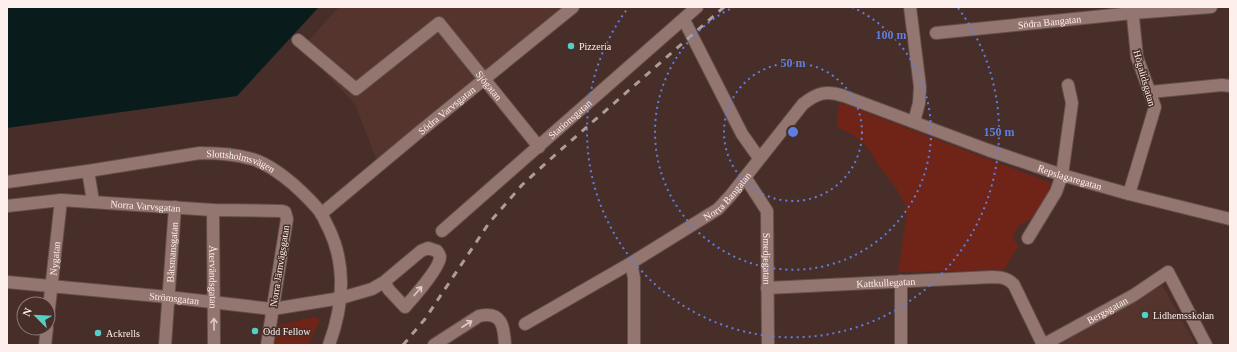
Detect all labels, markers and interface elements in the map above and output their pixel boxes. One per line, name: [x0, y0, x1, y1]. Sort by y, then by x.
street label: Södra Bangatan: [1017, 13, 1082, 31]
text: 100 m: [876, 28, 907, 42]
marker: Pizzeria: [566, 41, 576, 51]
place label: Pizzeria: [579, 41, 612, 52]
street label: Högalidsgatan: [1131, 49, 1158, 107]
text: 50 m: [781, 56, 806, 70]
street label: Sjögatan: [474, 69, 504, 103]
street label: Södra Varvsgatan: [416, 84, 477, 137]
street label: Stationsgatan: [546, 97, 594, 141]
centre of rings: [786, 125, 800, 139]
text: 150 m: [984, 125, 1015, 139]
street label: Slottsholmsvägen: [206, 148, 277, 175]
street label: Repslagaregatan: [1036, 162, 1103, 192]
street label: Norra Bangatan: [701, 170, 753, 223]
street label: Norra Varvsgatan: [110, 198, 181, 214]
street label: Båtsmansgatan: [165, 222, 180, 283]
street label: Norra Järnvägsgatan: [268, 224, 291, 308]
street label: Smedjegatan: [761, 233, 773, 284]
street label: Nygatan: [48, 241, 62, 276]
street label: Återvändsgatan: [207, 246, 219, 308]
street label: Kattkullegatan: [856, 276, 916, 290]
one-way arrow: [414, 286, 423, 297]
street label: Strömsgatan: [149, 290, 200, 307]
street label: Bergsgatan: [1085, 295, 1130, 326]
north arrow: [16, 296, 56, 336]
text: N: [20, 306, 34, 318]
marker: Lidhemsskolan: [1140, 310, 1150, 320]
place label: Lidhemsskolan: [1153, 310, 1214, 321]
one-way arrow: [210, 318, 218, 331]
one-way arrow: [461, 320, 472, 328]
marker: Odd Fellow: [250, 326, 260, 336]
place label: Odd Fellow: [263, 326, 311, 337]
marker: Ackrells: [93, 328, 103, 338]
place label: Ackrells: [106, 328, 140, 339]

